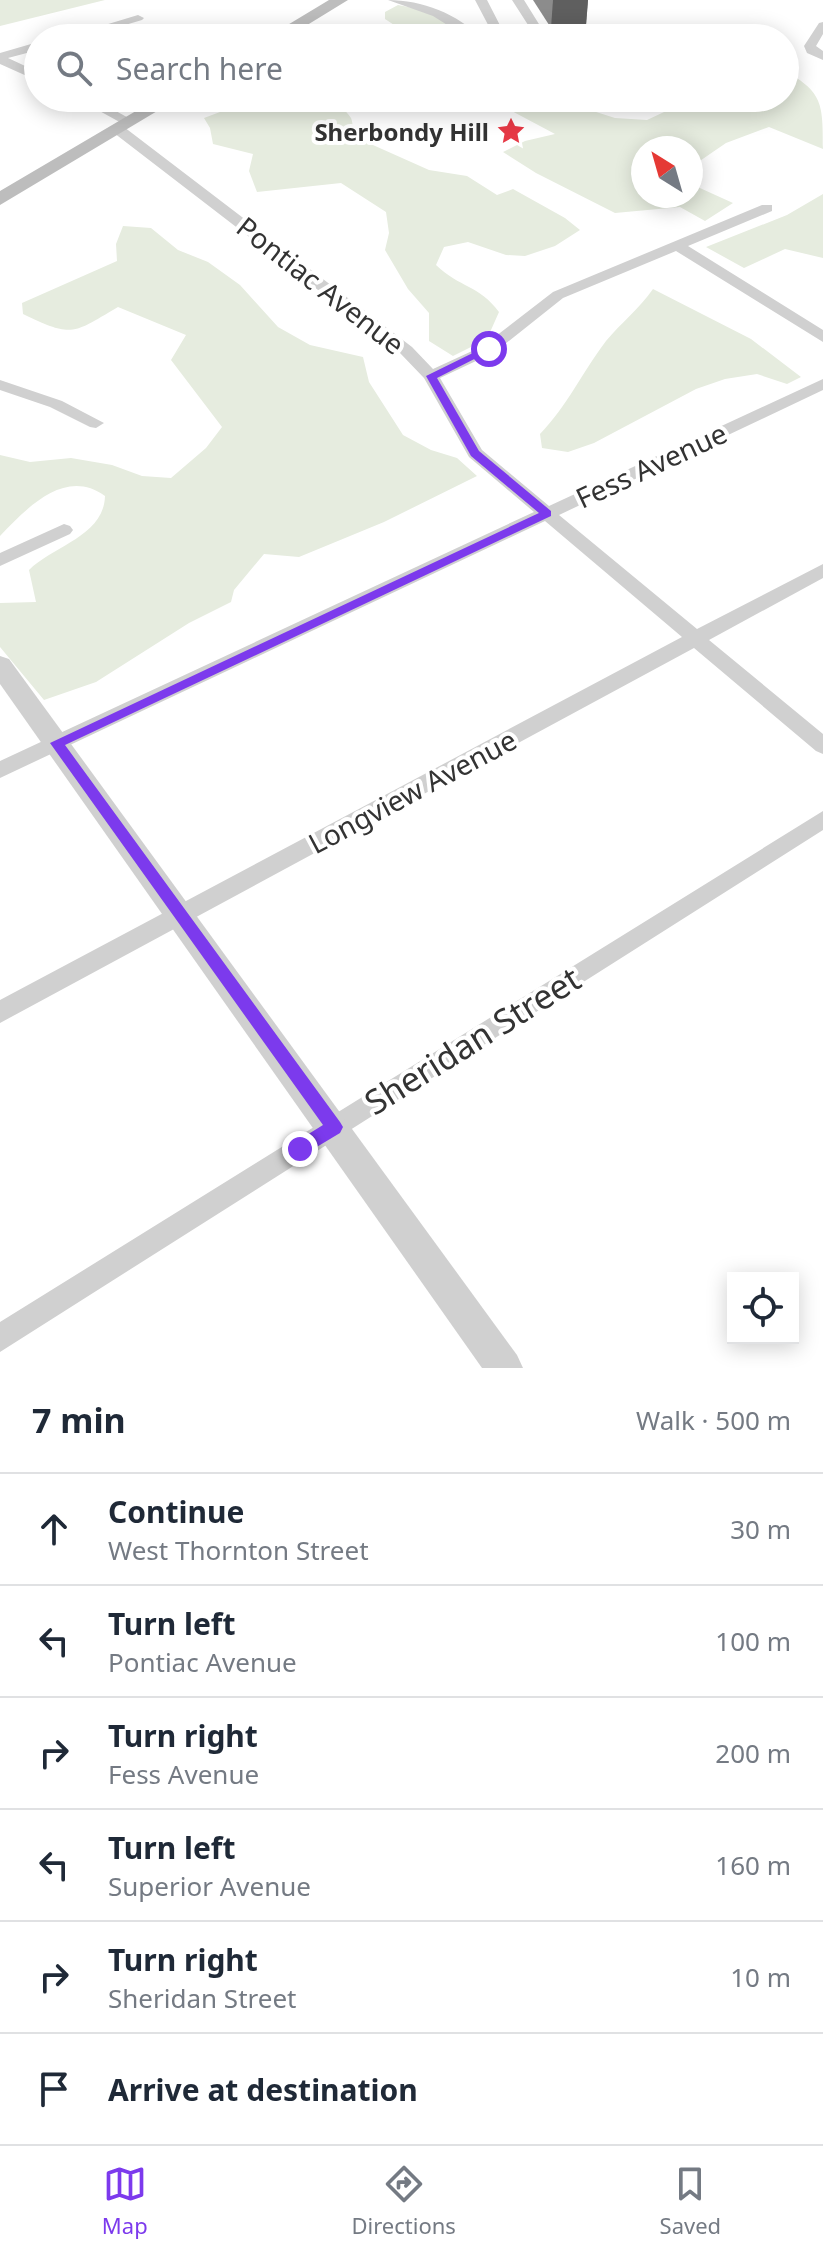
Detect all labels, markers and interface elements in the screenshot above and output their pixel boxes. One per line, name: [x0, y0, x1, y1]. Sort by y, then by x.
search box: [24, 24, 799, 112]
icon: search: [52, 46, 96, 90]
text: Search here: [116, 48, 283, 89]
place label: Sherbondy Hill: [314, 115, 489, 148]
place icon: Sherbondy Hill: [496, 116, 526, 146]
north arrow: [631, 136, 703, 208]
street label: Pontiac Avenue: [229, 207, 413, 363]
route start: [471, 331, 507, 367]
street label: Fess Avenue: [569, 413, 733, 517]
street label: Longview Avenue: [301, 720, 523, 862]
street label: Sheridan Street: [355, 955, 589, 1125]
route end: [282, 1131, 318, 1167]
map controls: [727, 1272, 799, 1344]
button: locate: [727, 1272, 799, 1344]
text: 7 min: [32, 1397, 126, 1443]
text: Walk · 500 m: [636, 1402, 791, 1438]
text: Continue: [108, 1491, 244, 1532]
icon: ahead: [32, 1507, 76, 1551]
text: 30 m: [730, 1511, 791, 1547]
text: West Thornton Street: [108, 1532, 369, 1568]
text: Turn left: [108, 1603, 236, 1644]
icon: left: [32, 1619, 76, 1663]
text: 100 m: [715, 1623, 791, 1659]
text: Pontiac Avenue: [108, 1644, 297, 1680]
text: Turn right: [108, 1715, 258, 1756]
icon: right: [32, 1731, 76, 1775]
text: 200 m: [715, 1735, 791, 1771]
text: Fess Avenue: [108, 1756, 259, 1792]
text: Turn left: [108, 1827, 236, 1868]
icon: left: [32, 1843, 76, 1887]
text: 160 m: [715, 1847, 791, 1883]
text: Superior Avenue: [108, 1868, 311, 1904]
text: Turn right: [108, 1939, 258, 1980]
icon: right: [32, 1955, 76, 1999]
text: 10 m: [730, 1959, 791, 1995]
text: Sheridan Street: [108, 1980, 296, 2016]
icon: arrive: [32, 2067, 76, 2111]
text: Arrive at destination: [108, 2069, 418, 2110]
tab: Map: [102, 2162, 148, 2240]
tab: Directions: [351, 2162, 456, 2240]
tab: Saved: [660, 2162, 721, 2240]

